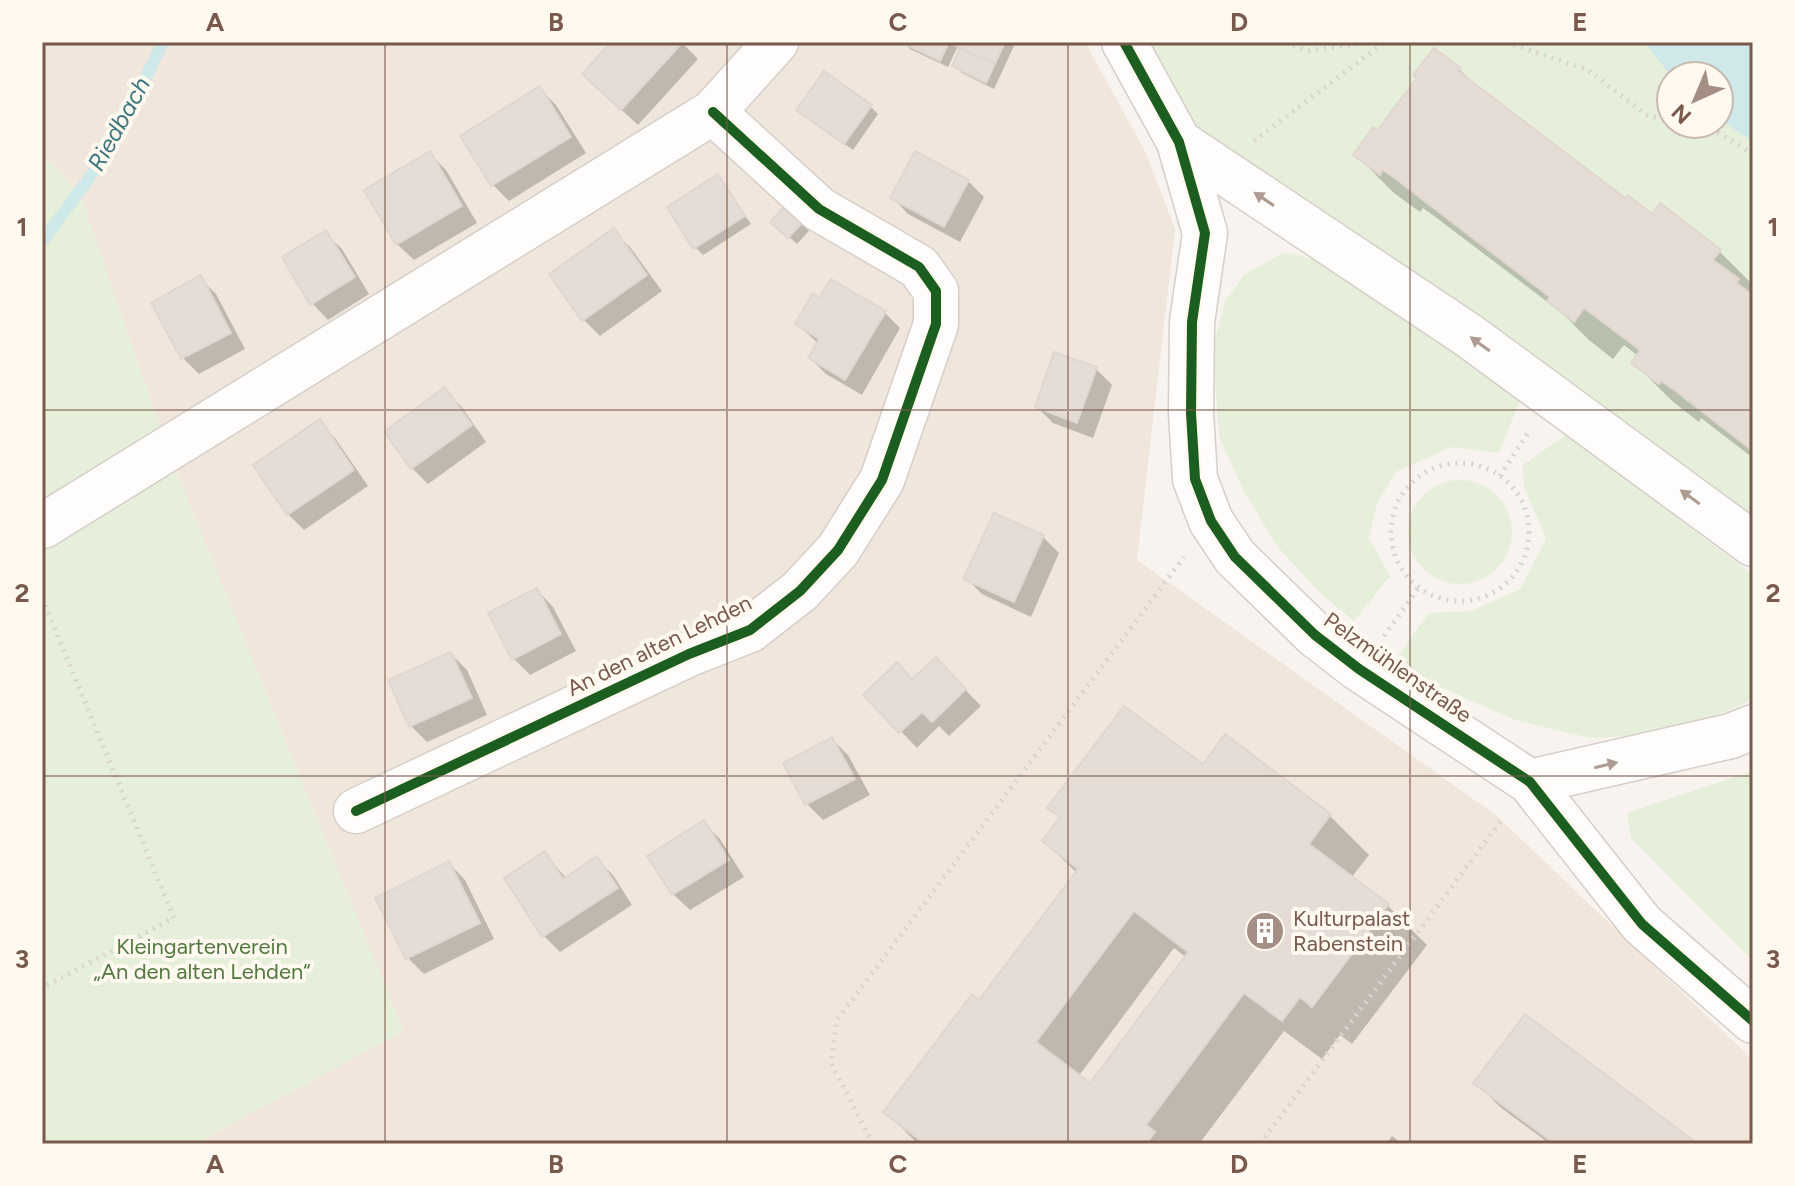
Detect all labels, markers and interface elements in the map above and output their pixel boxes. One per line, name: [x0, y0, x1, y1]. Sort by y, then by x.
text: A: [206, 6, 225, 38]
text: B: [548, 6, 564, 38]
text: C: [889, 6, 908, 38]
text: D: [1230, 6, 1248, 38]
text: E: [1572, 6, 1588, 38]
north arrow: [1655, 60, 1735, 140]
water label: Riedbach: [81, 72, 156, 176]
text: N: [1666, 98, 1697, 130]
one-way arrow: [1254, 192, 1275, 207]
text: 1: [17, 211, 27, 243]
text: 1: [1768, 211, 1778, 243]
one-way arrow: [1470, 337, 1491, 352]
one-way arrow: [1680, 490, 1700, 506]
text: 2: [14, 577, 30, 609]
text: 2: [1765, 577, 1781, 609]
street label: An den alten Lehden: [562, 589, 756, 702]
street label: Pelzmühlenstraße: [1319, 606, 1477, 728]
one-way arrow: [1593, 758, 1618, 771]
place label: Kulturpalast Rabenstein: [1293, 905, 1410, 957]
building icon: Kulturpalast Rabenstein: [1244, 910, 1286, 952]
park label: Kleingartenverein „An den alten Lehden“: [93, 933, 311, 985]
text: 3: [15, 943, 29, 975]
text: 3: [1766, 943, 1780, 975]
text: A: [206, 1148, 225, 1180]
text: B: [548, 1148, 564, 1180]
text: C: [889, 1148, 908, 1180]
text: D: [1230, 1148, 1248, 1180]
text: E: [1572, 1148, 1588, 1180]

